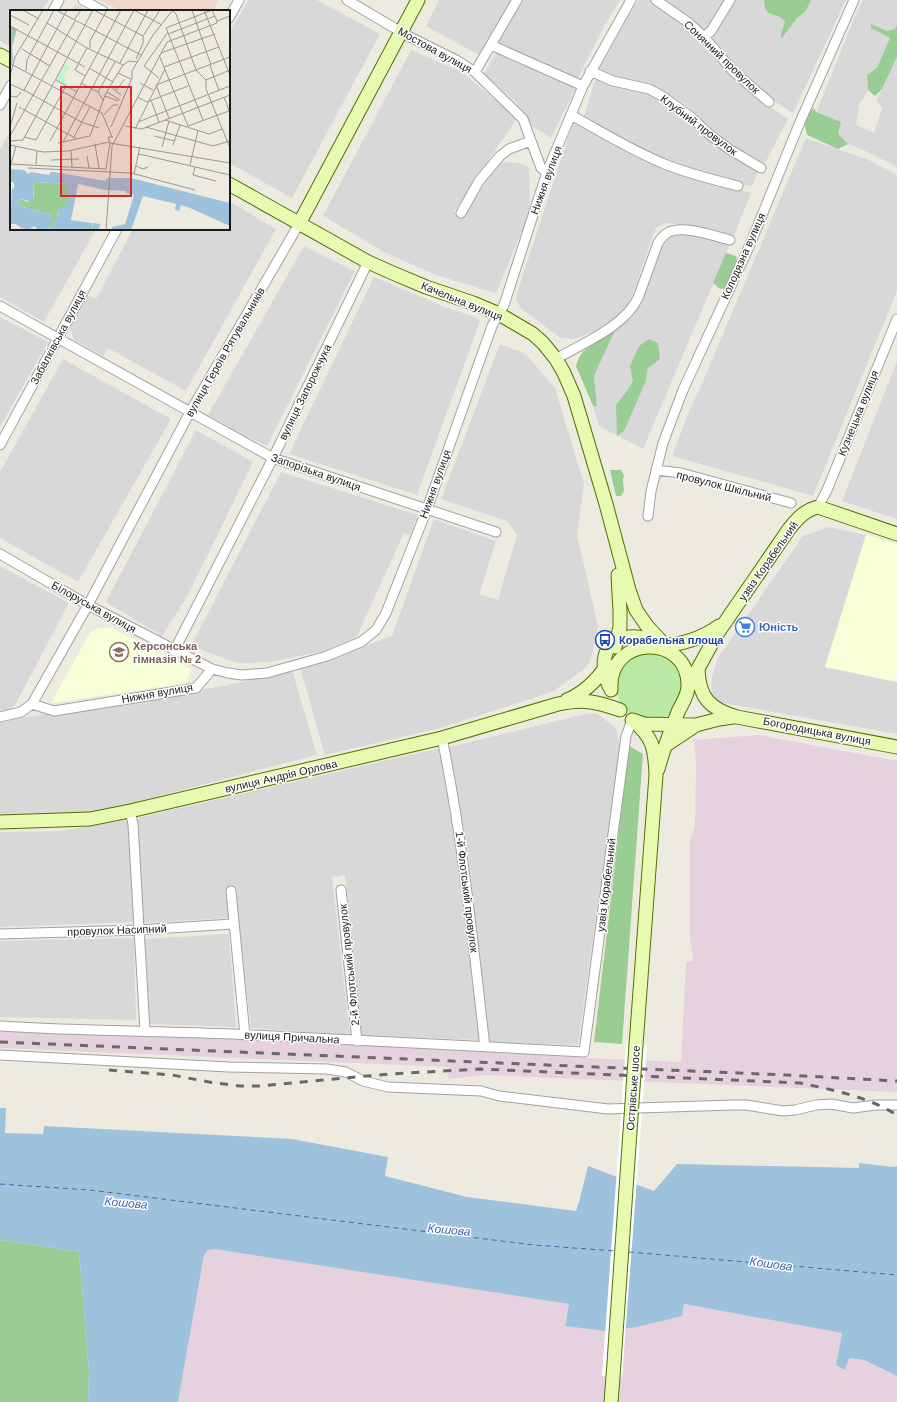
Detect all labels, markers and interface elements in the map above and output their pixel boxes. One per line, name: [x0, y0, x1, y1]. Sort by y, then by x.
inset map: [10, 10, 230, 230]
street label: Сонячний провулок: [682, 18, 762, 96]
street label: Мостова вулиця: [396, 25, 474, 75]
street label: Клубний провулок: [658, 92, 740, 158]
street label: Нижня вулиця: [528, 144, 564, 216]
street label: Колодязна вулиця: [719, 211, 767, 301]
street label: Качельна вулиця: [419, 279, 505, 323]
street label: вулиця Героїв Рятувальників: [183, 285, 267, 419]
street label: Забалківська вулиця: [28, 288, 88, 386]
street label: вулиця Запорожчука: [277, 341, 334, 442]
street label: Кузнецька вулиця: [835, 368, 881, 457]
street label: Нижня вулиця: [417, 448, 453, 520]
street label: Запорізька вулиця: [270, 451, 362, 493]
street label: провулок Шкільний: [675, 468, 773, 504]
street label: узвіз Корабельний: [736, 519, 800, 603]
street label: Білоруська вулиця: [50, 579, 138, 635]
supermarket icon: Юність: [734, 616, 756, 638]
place label: Юність: [759, 621, 799, 633]
bus stop icon: Корабельна площа: [594, 629, 616, 651]
place label: Корабельна площа: [619, 634, 724, 646]
place label: Херсонська гімназія № 2: [133, 640, 201, 665]
school or university icon: Херсонська гімназія № 2: [108, 641, 130, 663]
street label: Нижня вулиця: [120, 681, 194, 705]
street label: Богородицька вулиця: [762, 715, 872, 747]
street label: вулиця Андрія Орлова: [224, 757, 339, 795]
street label: 1-й Флотський провулок: [454, 831, 480, 954]
street label: узвіз Корабельний: [594, 838, 618, 932]
street label: 2-й Флотський провулок: [337, 903, 361, 1026]
street label: провулок Насипний: [67, 922, 167, 938]
street label: вулиця Причальна: [244, 1029, 341, 1046]
street label: Острівське шосе: [624, 1045, 642, 1131]
water label: Кошова: [104, 1194, 148, 1212]
water label: Кошова: [427, 1221, 471, 1239]
water label: Кошова: [749, 1254, 794, 1274]

